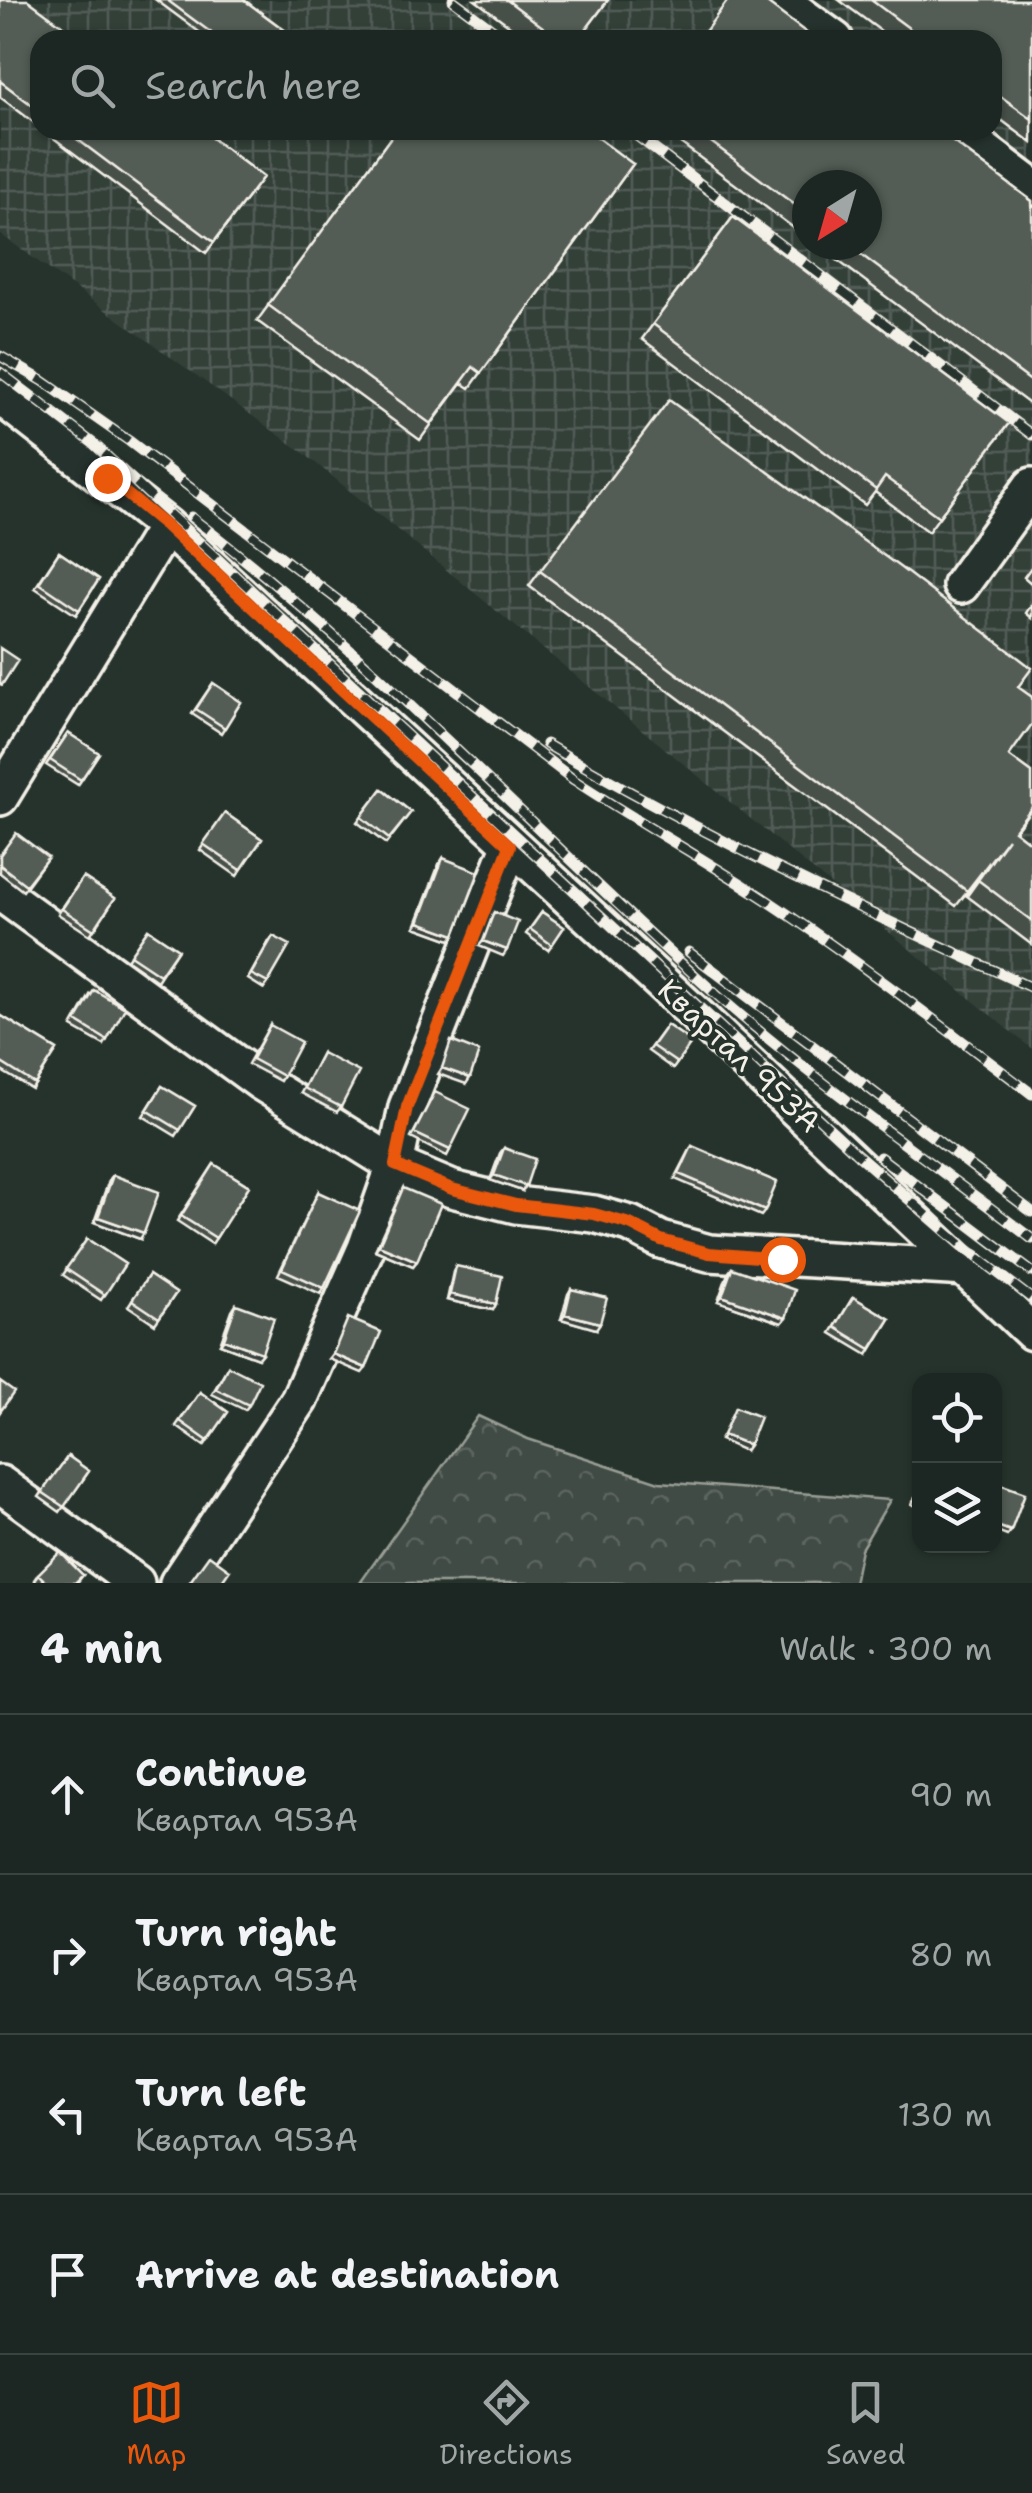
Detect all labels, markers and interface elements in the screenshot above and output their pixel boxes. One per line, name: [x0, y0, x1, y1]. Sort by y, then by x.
search box: [30, 30, 1002, 140]
icon: search: [65, 58, 120, 113]
text: Search here: [145, 60, 362, 111]
north arrow: [792, 170, 882, 260]
route end: [85, 456, 131, 502]
street label: Квартал 953А: [649, 969, 830, 1142]
route start: [760, 1237, 806, 1283]
map controls: [912, 1373, 1002, 1553]
button: locate: [912, 1373, 1002, 1463]
button: layers: [912, 1463, 1002, 1553]
text: 4 min: [40, 1620, 162, 1676]
text: Walk · 300 m: [779, 1627, 992, 1670]
text: Continue: [135, 1747, 307, 1798]
icon: ahead: [40, 1767, 95, 1822]
text: 90 m: [909, 1773, 992, 1816]
text: Квартал 953А: [135, 1798, 358, 1841]
text: Turn right: [135, 1907, 337, 1958]
icon: right: [40, 1927, 95, 1982]
text: 80 m: [909, 1933, 992, 1976]
text: Квартал 953А: [135, 1958, 358, 2001]
text: Turn left: [135, 2067, 307, 2118]
icon: left: [40, 2087, 95, 2142]
text: 130 m: [897, 2093, 992, 2136]
text: Квартал 953А: [135, 2118, 358, 2161]
icon: arrive: [40, 2247, 95, 2302]
text: Arrive at destination: [135, 2249, 559, 2300]
tab: Map: [127, 2375, 186, 2473]
tab: Directions: [439, 2375, 573, 2473]
tab: Saved: [826, 2375, 905, 2473]

